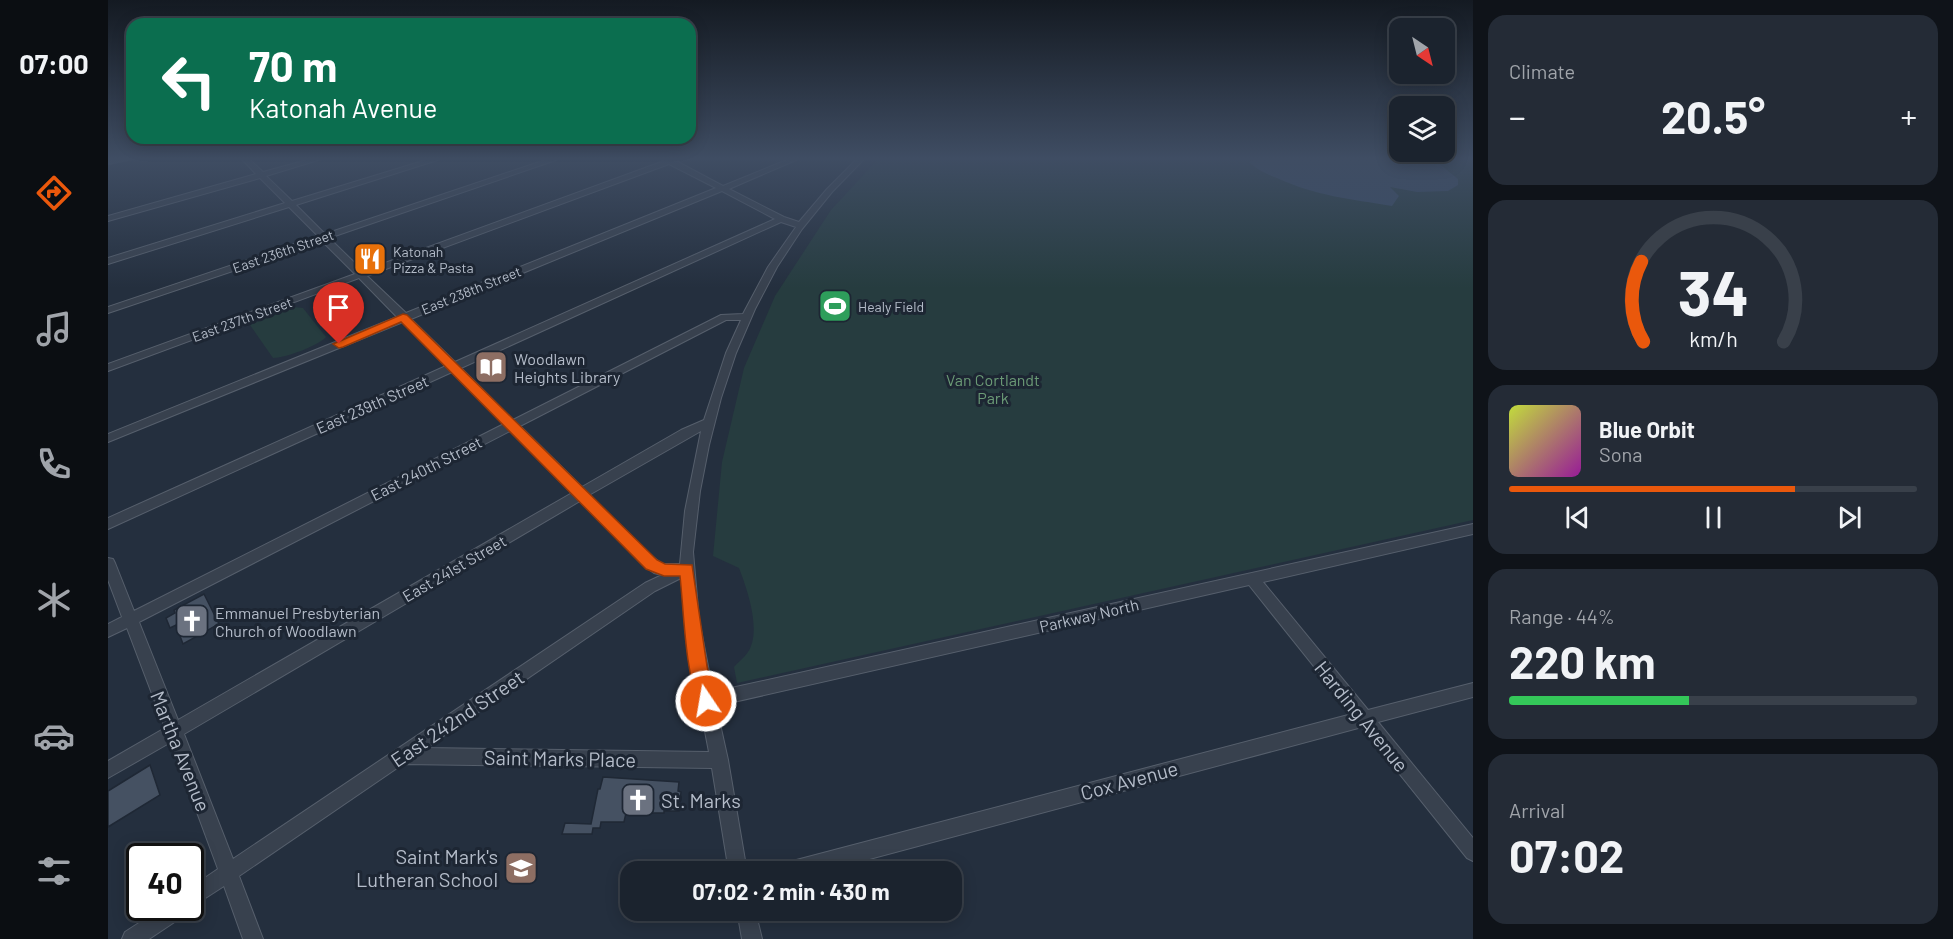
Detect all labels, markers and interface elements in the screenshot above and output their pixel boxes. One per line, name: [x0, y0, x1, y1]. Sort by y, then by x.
north arrow: [1389, 18, 1455, 84]
map controls: [1389, 18, 1455, 162]
text: 70 m: [249, 40, 337, 90]
icon: left: [150, 42, 228, 120]
text: 07:00: [19, 47, 89, 79]
text: Climate: [1509, 59, 1575, 83]
text: 20.5°: [1661, 89, 1765, 143]
text: Katonah Avenue: [249, 91, 437, 123]
button: layers: [1389, 96, 1455, 162]
text: −: [1509, 96, 1526, 136]
text: +: [1901, 96, 1917, 136]
icon: directions: [33, 172, 75, 214]
street label: East 236th Street: [230, 226, 336, 276]
restaurant icon: Katonah Pizza & Pasta: [352, 241, 388, 277]
place label: Katonah Pizza & Pasta: [393, 243, 474, 276]
text: 34: [1677, 254, 1749, 328]
street label: East 238th Street: [419, 262, 523, 318]
pin: [313, 282, 364, 344]
sports icon: Healy Field: [817, 288, 853, 324]
icon: arrive: [322, 291, 355, 324]
street label: East 237th Street: [190, 293, 294, 345]
place label: Healy Field: [858, 298, 924, 315]
icon: music: [33, 308, 75, 350]
text: km/h: [1689, 326, 1737, 351]
library icon: Woodlawn Heights Library: [473, 349, 509, 385]
place label: Woodlawn Heights Library: [514, 349, 621, 386]
park label: Van Cortlandt Park: [946, 370, 1040, 407]
street label: East 239th Street: [313, 371, 431, 437]
text: Blue Orbit: [1599, 416, 1695, 442]
street label: East 240th Street: [367, 432, 485, 504]
text: Sona: [1599, 442, 1643, 466]
icon: phone: [33, 443, 75, 485]
icon: previous: [1561, 501, 1594, 534]
icon: pause: [1697, 501, 1730, 534]
icon: next: [1833, 501, 1866, 534]
street label: East 241st Street: [399, 531, 509, 605]
icon: climate: [33, 579, 75, 621]
street label: Parkway North: [1037, 594, 1141, 636]
church icon: Emmanuel Presbyterian Church of Woodlawn: [174, 603, 210, 639]
place label: Emmanuel Presbyterian Church of Woodlawn: [215, 603, 380, 640]
text: Range · 44%: [1509, 604, 1615, 628]
text: 220 km: [1509, 634, 1656, 688]
street label: Harding Avenue: [1310, 656, 1414, 776]
street label: East 242nd Street: [386, 664, 528, 772]
position arrow: [674, 669, 738, 733]
street label: Martha Avenue: [146, 687, 216, 815]
icon: car: [33, 715, 75, 757]
street label: Saint Marks Place: [484, 745, 636, 771]
street label: Cox Avenue: [1078, 755, 1180, 805]
church icon: St. Marks: [620, 782, 656, 818]
place label: St. Marks: [661, 788, 741, 812]
text: Arrival: [1509, 798, 1565, 822]
text: 07:02: [1509, 828, 1624, 882]
speed limit sign: 40: [126, 843, 204, 921]
place label: Saint Mark's Lutheran School: [356, 844, 498, 891]
icon: filters: [33, 850, 75, 892]
school or university icon: Saint Mark's Lutheran School: [503, 850, 539, 886]
text: 07:02 · 2 min · 430 m: [692, 878, 890, 904]

